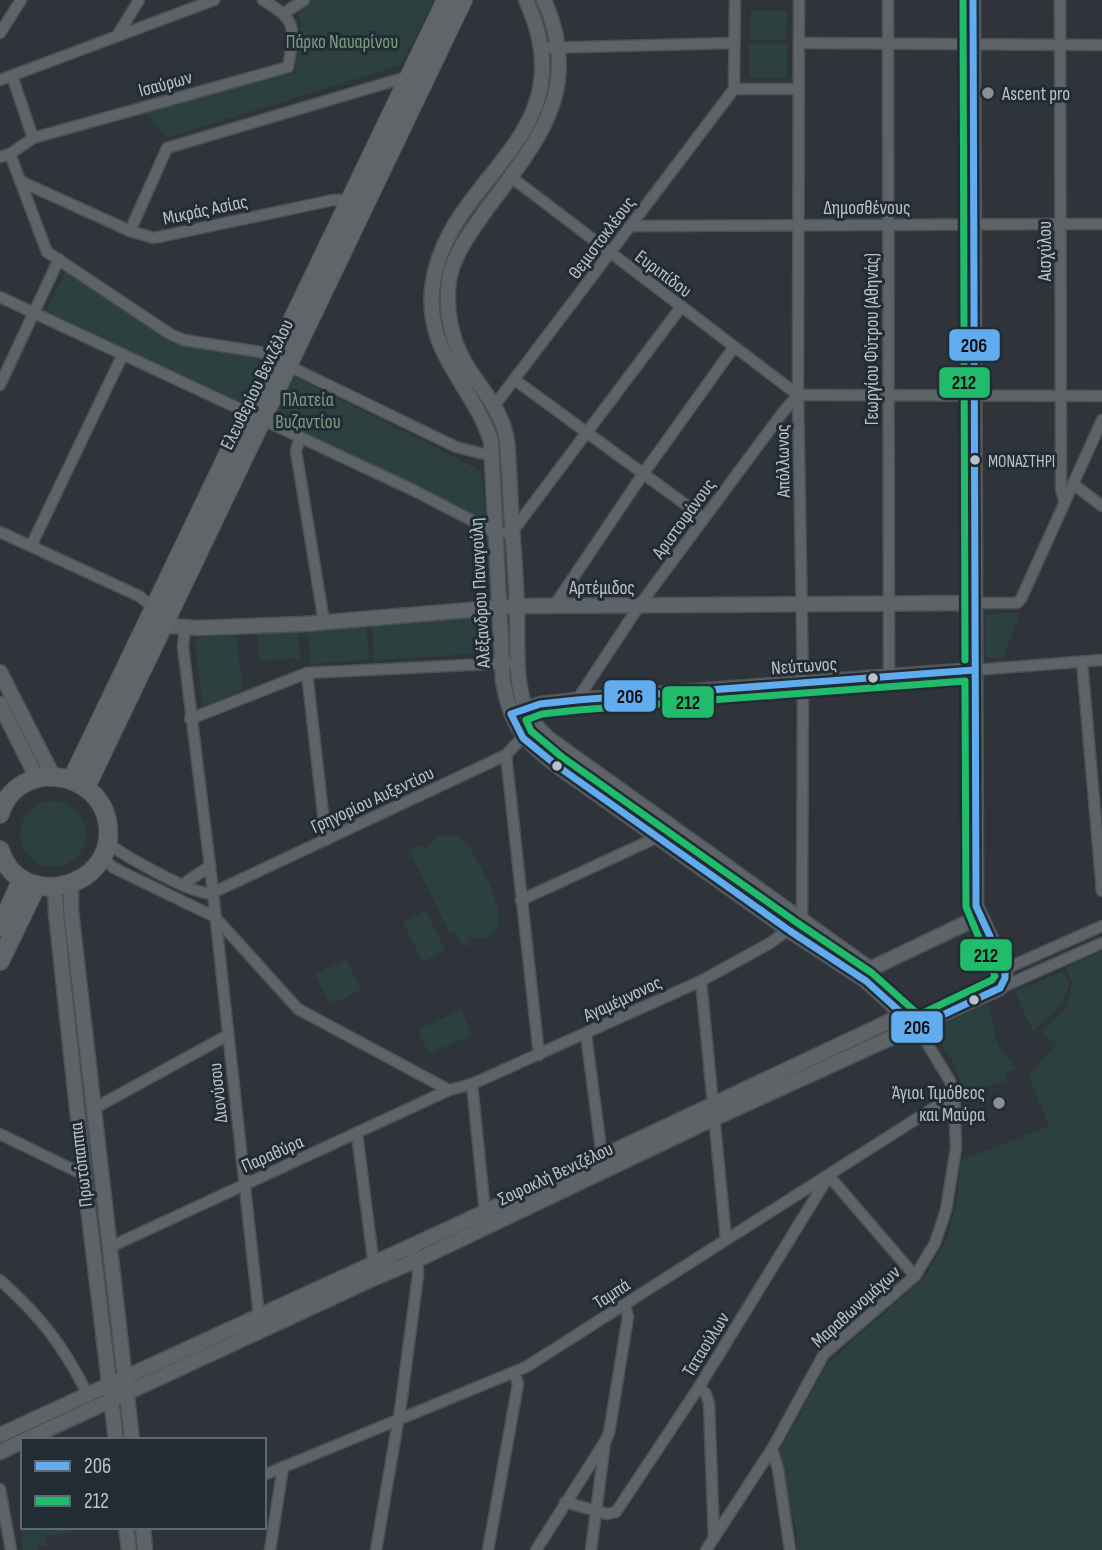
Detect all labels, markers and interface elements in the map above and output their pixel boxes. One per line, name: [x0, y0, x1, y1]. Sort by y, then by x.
park label: Πάρκο Ναυαρίνου: [286, 31, 398, 54]
street label: Ισαύρων: [136, 66, 195, 103]
place label: Ascent pro: [1001, 83, 1070, 106]
marker: Ascent pro: [980, 85, 996, 101]
street label: Μικράς Ασίας: [161, 190, 250, 231]
street label: Θεμιστοκλέους: [564, 192, 641, 284]
street label: Δημοσθένους: [824, 197, 910, 220]
street label: Αισχύλου: [1034, 221, 1057, 282]
street label: Ευριπίδου: [630, 245, 696, 303]
street label: Γεωργίου Φύτρου (Αθηνάς): [861, 253, 884, 425]
street label: Ελευθερίου Βενιζέλου: [216, 316, 299, 454]
line badge: 206: [948, 328, 1001, 362]
text: 206: [961, 335, 987, 358]
line badge: 212: [938, 366, 991, 399]
text: 212: [952, 372, 976, 395]
park label: Πλατεία Βυζαντίου: [275, 389, 341, 434]
street label: Απόλλωνος: [771, 424, 796, 499]
place label: ΜΟΝΑΣΤΗΡΙ: [988, 452, 1055, 472]
marker: ΜΟΝΑΣΤΗΡΙ: [968, 453, 982, 467]
street label: Αριστοφάνους: [647, 474, 721, 564]
street label: Αλέξανδρου Παναγούλη: [465, 517, 496, 670]
street label: Αρτέμιδος: [568, 577, 635, 600]
street label: Νεύτωνος: [770, 653, 838, 680]
unlabelled marker: [866, 671, 880, 685]
line badge: 206: [603, 679, 657, 713]
line badge: 212: [661, 685, 715, 719]
text: 206: [617, 686, 643, 709]
text: 212: [676, 692, 700, 715]
unlabelled marker: [550, 759, 564, 773]
street label: Γρηγορίου Αυξεντίου: [307, 762, 438, 839]
line badge: 212: [959, 938, 1013, 972]
text: 212: [974, 945, 998, 968]
street label: Αγαμέμνονος: [579, 971, 665, 1028]
unlabelled marker: [967, 993, 981, 1007]
line badge: 206: [890, 1010, 944, 1044]
text: 206: [904, 1017, 930, 1040]
street label: Διονύσου: [204, 1062, 233, 1124]
place label: Άγιοι Τιμόθεος και Μαύρα: [892, 1082, 985, 1127]
marker: Άγιοι Τιμόθεος και Μαύρα: [991, 1095, 1007, 1111]
street label: Πρωτόπαππα: [65, 1121, 98, 1208]
street label: Παραθύρα: [238, 1131, 307, 1178]
street label: Σοφοκλή Βενιζέλου: [494, 1138, 617, 1211]
street label: Μαραθωνομάχων: [807, 1261, 906, 1353]
street label: Ταμπά: [589, 1274, 634, 1315]
street label: Ταταούλων: [678, 1308, 735, 1381]
legend: [21, 1438, 266, 1529]
text: 206: [84, 1454, 111, 1479]
text: 212: [84, 1489, 109, 1514]

